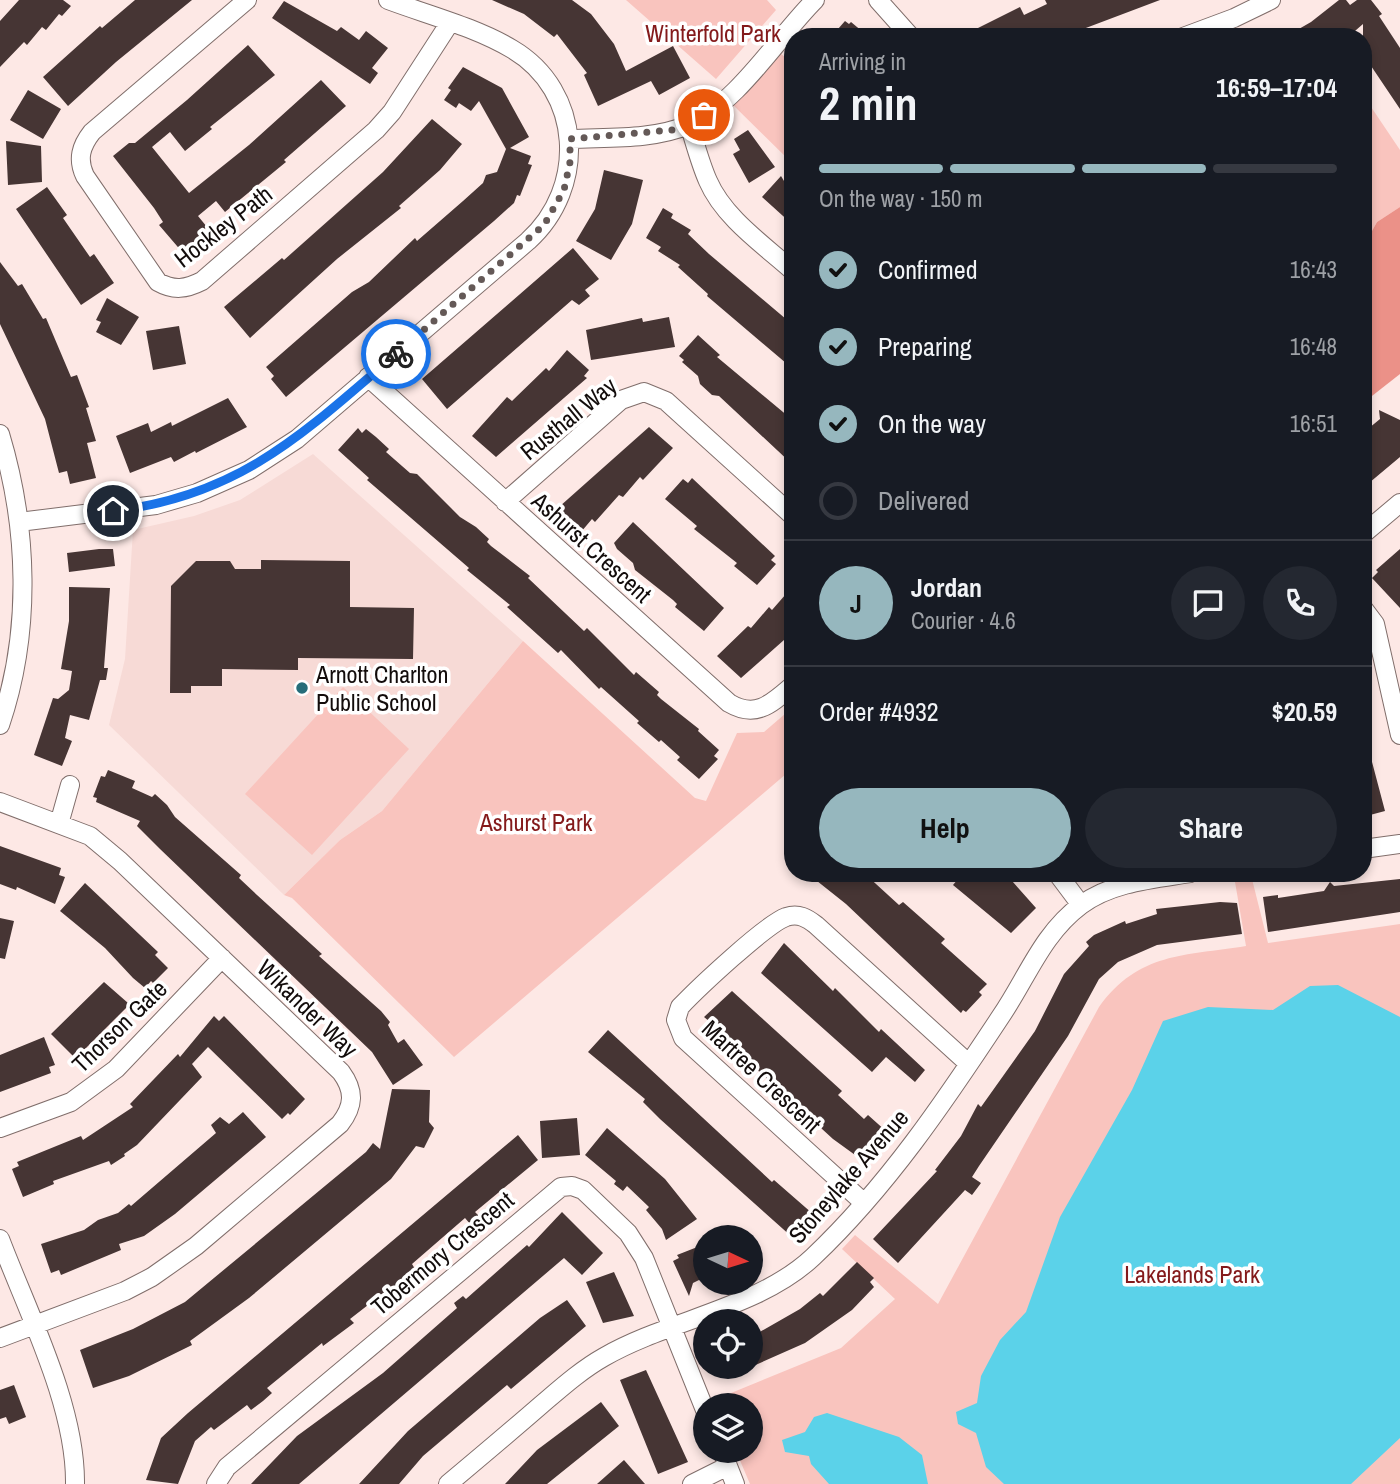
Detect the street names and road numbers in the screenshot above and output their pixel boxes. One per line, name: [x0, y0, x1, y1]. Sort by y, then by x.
street label: Hockley Path: [167, 178, 279, 274]
street label: Rusthall Way: [513, 369, 623, 467]
street label: Ashurst Crescent: [524, 484, 659, 610]
street label: Wikander Way: [251, 952, 365, 1064]
street label: Thorson Gate: [65, 973, 173, 1079]
street label: Martree Crescent: [695, 1012, 829, 1140]
street label: Stoneylake Avenue: [781, 1102, 915, 1250]
street label: Tobermory Crescent: [364, 1183, 521, 1322]

